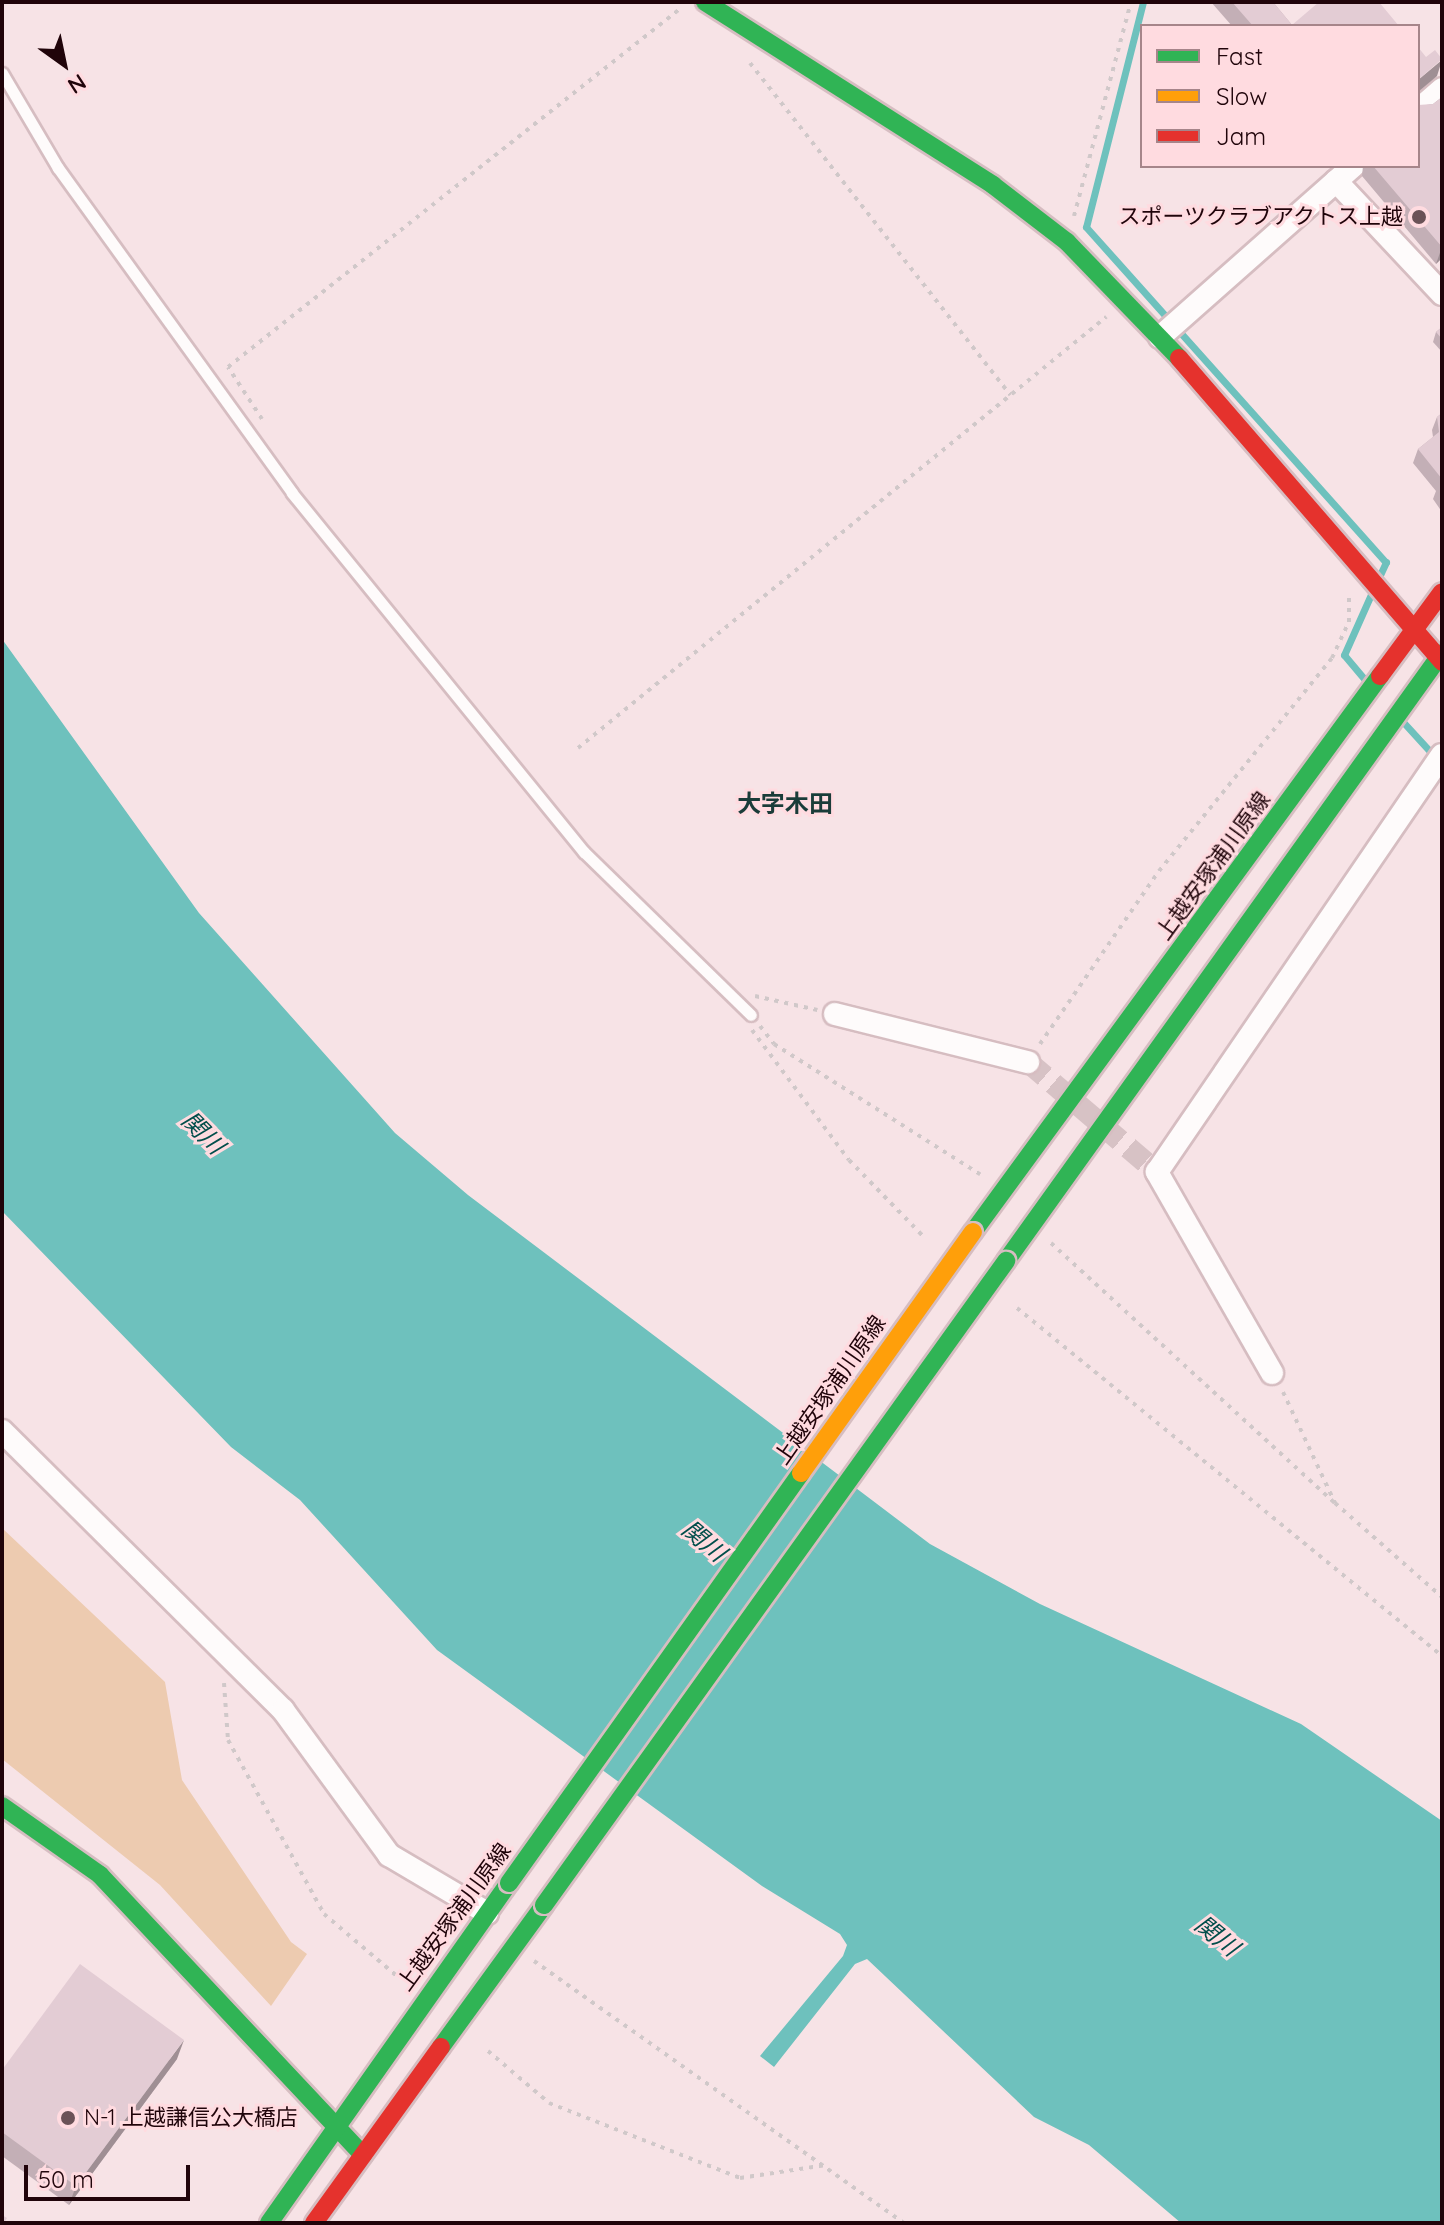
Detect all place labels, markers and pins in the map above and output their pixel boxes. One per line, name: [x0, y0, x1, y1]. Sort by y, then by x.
place label: スポーツクラブアクトス上越: [1117, 204, 1403, 230]
marker: スポーツクラブアクトス上越: [1410, 208, 1428, 226]
place label: N-1 上越謙信公大橋店: [84, 2105, 298, 2131]
marker: N-1 上越謙信公大橋店: [59, 2109, 77, 2127]

